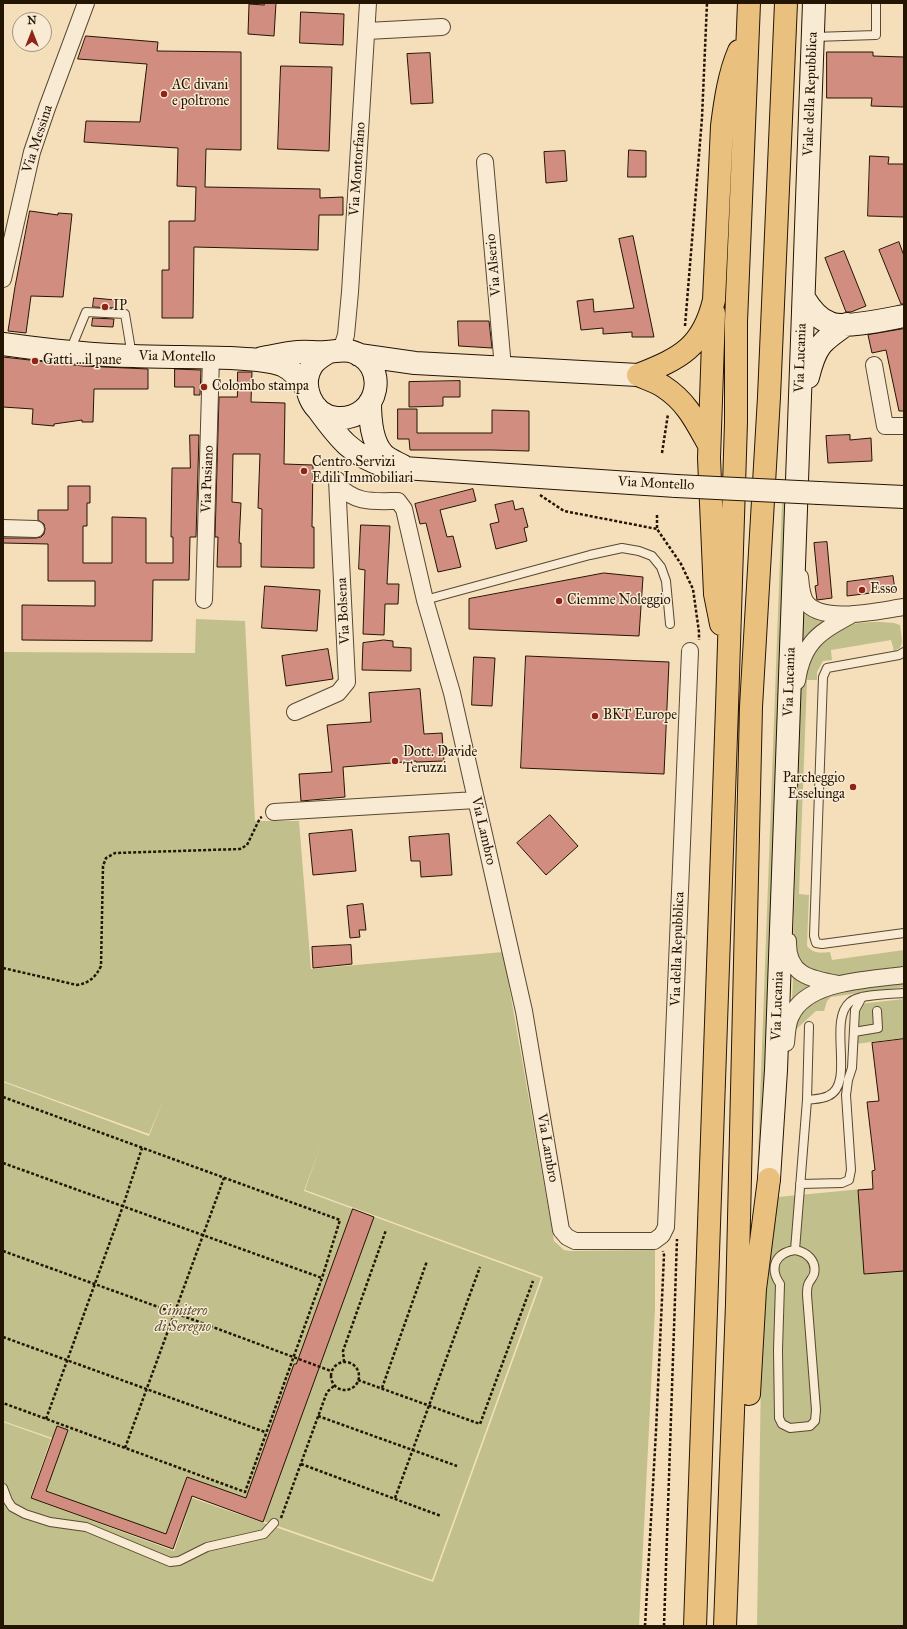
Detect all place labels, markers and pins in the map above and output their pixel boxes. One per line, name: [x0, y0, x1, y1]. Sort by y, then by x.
place label: AC divani e poltrone: [172, 78, 229, 110]
marker: AC divani e poltrone: [159, 89, 169, 99]
place label: IP: [113, 299, 127, 315]
marker: IP: [100, 302, 110, 312]
place label: Gatti ...il pane: [43, 353, 122, 369]
marker: Gatti ...il pane: [30, 356, 40, 366]
place label: Colombo stampa: [212, 379, 309, 395]
marker: Colombo stampa: [199, 382, 209, 392]
place label: Centro Servizi Edili Immobiliari: [312, 455, 413, 488]
marker: Centro Servizi Edili Immobiliari: [299, 466, 309, 476]
place label: Esso: [870, 582, 897, 598]
marker: Esso: [857, 585, 867, 595]
place label: Ciemme Noleggio: [567, 593, 671, 609]
marker: Ciemme Noleggio: [554, 596, 564, 606]
place label: BKT Europe: [603, 708, 677, 724]
marker: BKT Europe: [590, 711, 600, 721]
place label: Dott. Davide Teruzzi: [403, 745, 477, 778]
marker: Dott. Davide Teruzzi: [390, 756, 400, 766]
place label: Parcheggio Esselunga: [783, 771, 845, 804]
marker: Parcheggio Esselunga: [848, 782, 858, 792]

